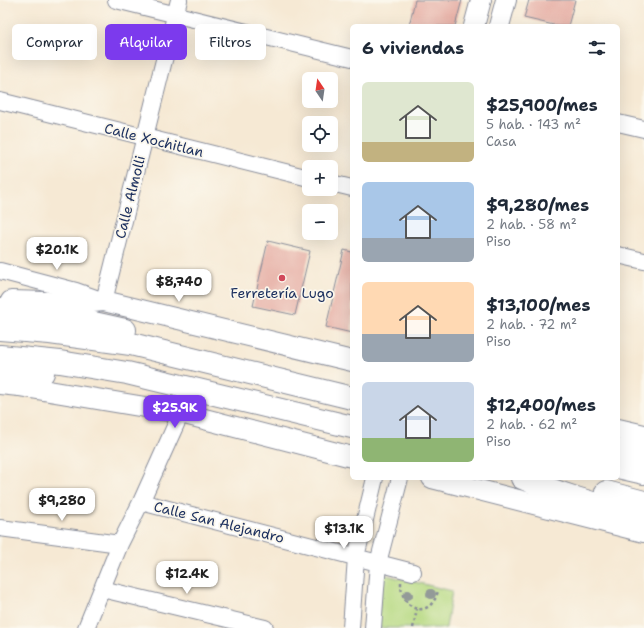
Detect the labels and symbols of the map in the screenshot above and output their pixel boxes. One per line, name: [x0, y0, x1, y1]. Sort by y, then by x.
north arrow: [302, 72, 338, 108]
street label: Calle Xochitlan: [103, 119, 206, 161]
street label: Calle Almolli: [111, 154, 149, 240]
pin: $20.1K: [24, 237, 90, 271]
pin: $8,740: [146, 269, 212, 303]
marker: Ferretería Lugo: [277, 273, 287, 283]
place label: Ferretería Lugo: [230, 284, 334, 302]
pin: $25.9K: [142, 395, 208, 429]
pin: $9,280: [29, 488, 95, 522]
street label: Calle San Alejandro: [152, 497, 286, 547]
pin: $13.1K: [311, 516, 377, 550]
pin: $12.4K: [154, 561, 220, 595]

